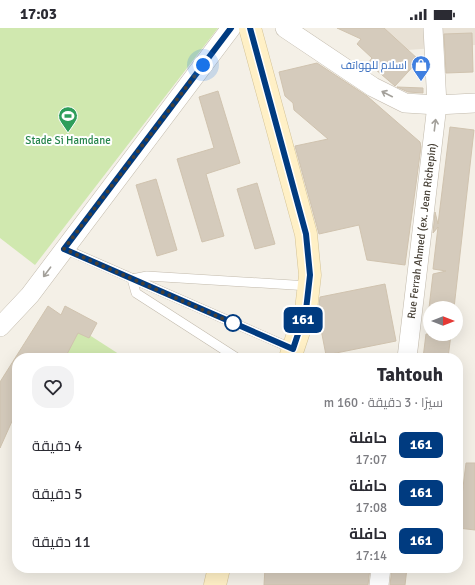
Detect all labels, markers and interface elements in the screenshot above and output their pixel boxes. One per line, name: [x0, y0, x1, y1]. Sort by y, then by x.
text: 17:03: [20, 5, 57, 23]
shop icon: اسلام للهواتف: [410, 54, 432, 82]
your location: [193, 55, 213, 75]
place label: اسلام للهواتف: [341, 59, 407, 73]
one-way arrow: [381, 89, 393, 97]
sports icon: Stade Si Hamdane: [57, 105, 79, 133]
one-way arrow: [431, 119, 439, 132]
place label: Stade Si Hamdane: [25, 134, 111, 147]
street label: Rue Ferrah Ahmed (ex. Jean Richepin): [405, 142, 439, 320]
one-way arrow: [43, 266, 52, 277]
north arrow: [423, 301, 463, 341]
map controls: [423, 301, 463, 341]
line badge: 161: [280, 307, 326, 333]
text: 161: [292, 311, 314, 328]
unlabelled marker: [224, 314, 242, 332]
text: Tahtouh: [377, 363, 443, 387]
button: heart: [32, 366, 74, 408]
text: سيرًا · 3 دقيقة · 160 m: [324, 395, 443, 411]
text: حافلة: [349, 429, 387, 447]
text: 161: [410, 436, 432, 453]
text: 4 دقيقة: [32, 437, 82, 455]
text: 17:07: [355, 452, 387, 468]
text: حافلة: [349, 477, 387, 495]
text: 161: [410, 484, 432, 501]
text: 5 دقيقة: [32, 485, 82, 503]
text: 17:08: [355, 500, 387, 516]
text: حافلة: [349, 525, 387, 543]
text: 161: [410, 532, 432, 549]
text: 11 دقيقة: [32, 533, 91, 551]
text: 17:14: [355, 548, 387, 564]

